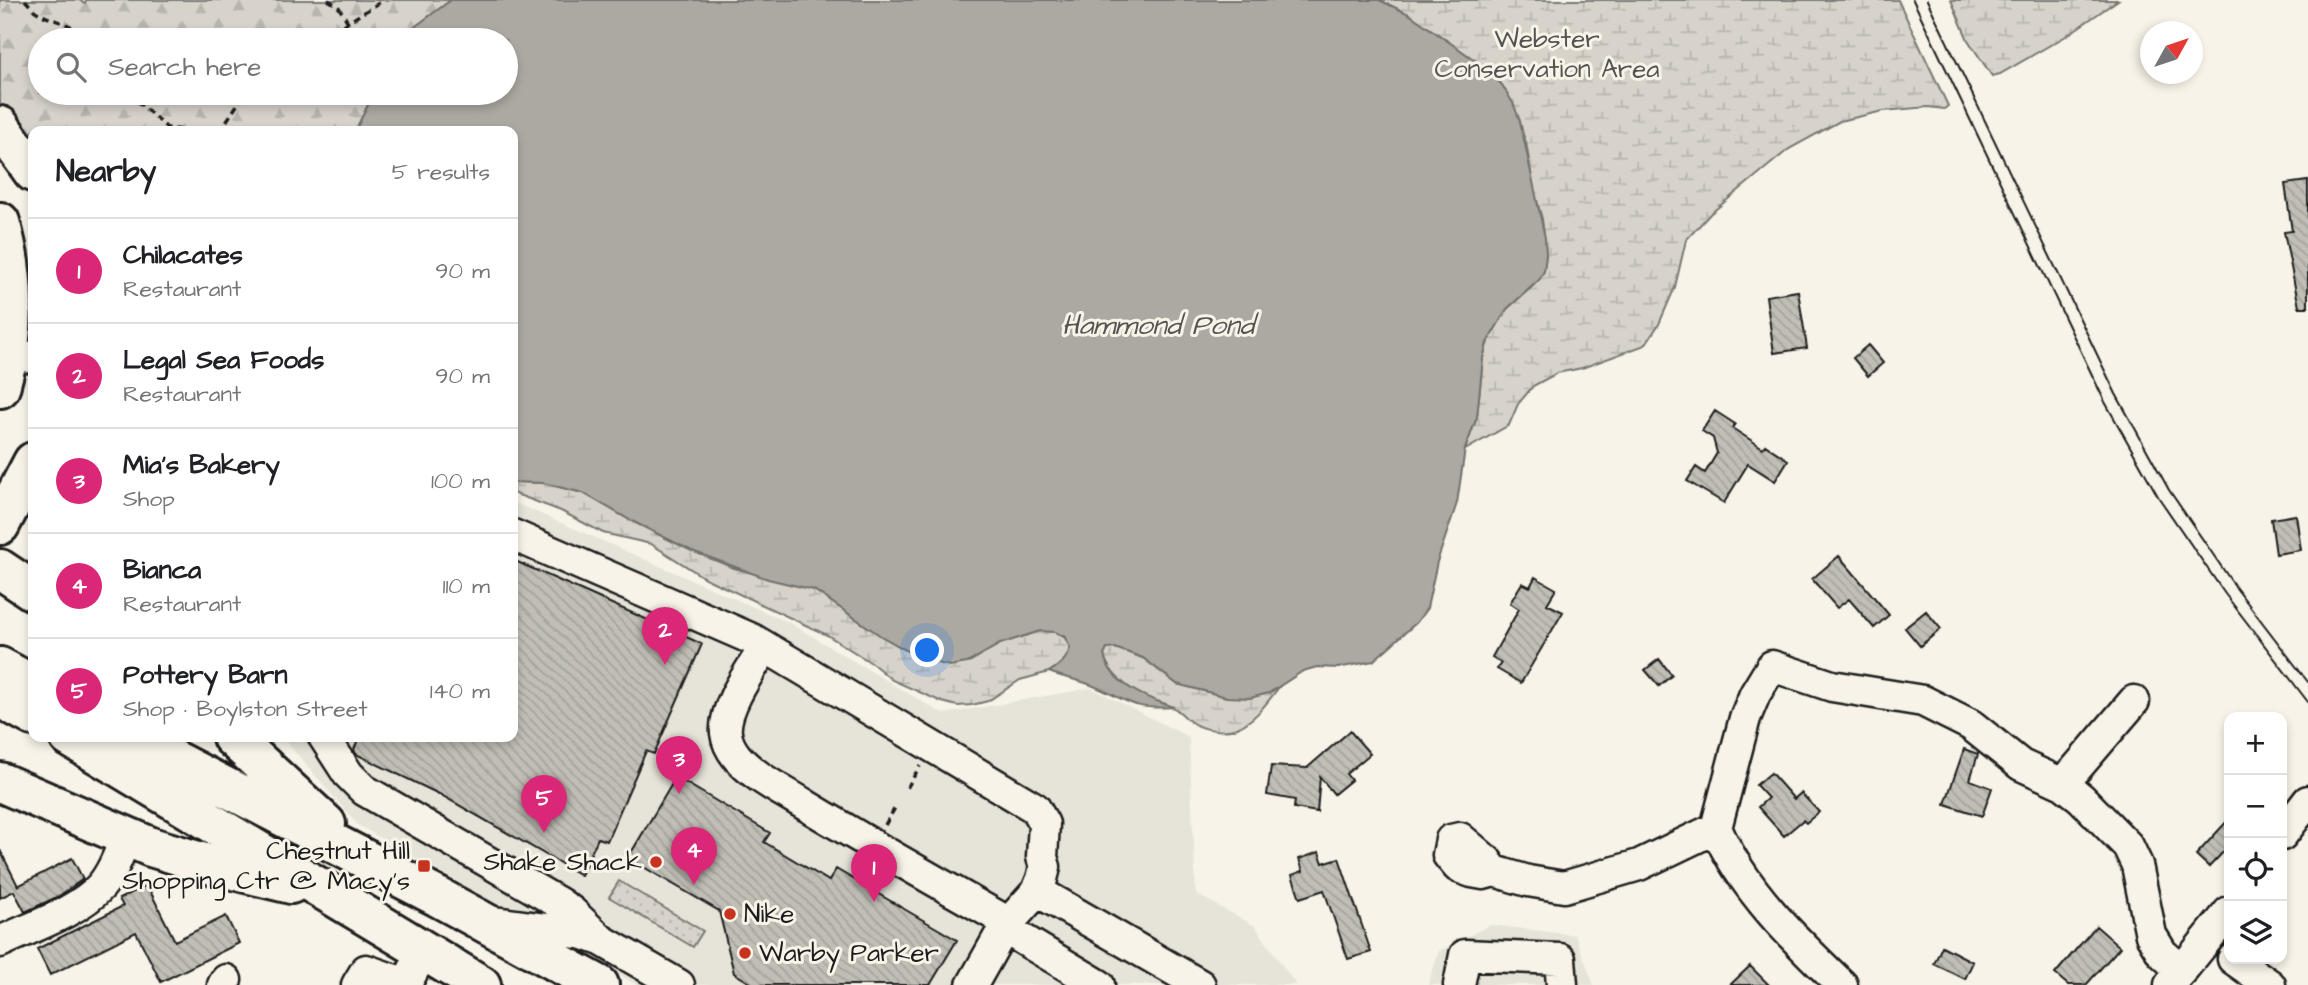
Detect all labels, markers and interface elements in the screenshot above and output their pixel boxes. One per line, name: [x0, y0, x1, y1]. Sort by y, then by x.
park label: Webster Conservation Area: [1435, 21, 1660, 87]
north arrow: [2140, 21, 2203, 84]
search box: [28, 28, 518, 105]
icon: search: [52, 48, 90, 86]
text: Search here: [108, 49, 261, 85]
text: Nearby: [56, 151, 156, 193]
text: 5 results: [392, 156, 490, 188]
text: Chilacates: [123, 237, 243, 273]
text: 1: [78, 255, 80, 287]
text: 90 m: [435, 255, 490, 287]
text: Restaurant: [123, 273, 241, 305]
water label: Hammond Pond: [1062, 306, 1260, 345]
text: Legal Sea Foods: [123, 342, 324, 378]
text: 2: [72, 360, 86, 392]
text: 90 m: [435, 360, 490, 392]
text: Restaurant: [123, 378, 241, 410]
text: Mia's Bakery: [123, 447, 280, 483]
text: 3: [73, 465, 85, 497]
text: 100 m: [431, 465, 490, 497]
text: Shop: [123, 483, 175, 515]
text: Bianca: [123, 552, 201, 588]
text: 4: [71, 570, 87, 602]
text: 110 m: [442, 570, 490, 602]
text: Restaurant: [123, 588, 241, 620]
pin: 2: [642, 607, 688, 665]
your location: [910, 633, 944, 667]
text: Pottery Barn: [123, 657, 287, 693]
text: 5: [71, 675, 87, 707]
text: 140 m: [430, 675, 490, 707]
text: Shop · Boylston Street: [123, 693, 368, 725]
map controls: [2224, 712, 2287, 964]
button: +: [2224, 712, 2287, 775]
pin: 3: [656, 736, 702, 794]
pin: 5: [521, 775, 567, 833]
button: −: [2224, 775, 2287, 838]
pin: 4: [671, 827, 717, 885]
place label: Chestnut Hill Shopping Ctr @ Macy's: [122, 833, 410, 901]
button: locate: [2224, 838, 2287, 901]
place label: Shake Shack: [484, 844, 642, 880]
pin: 1: [851, 844, 897, 902]
marker: Shake Shack: [648, 854, 664, 870]
marker: Chestnut Hill Shopping Ctr @ Macy's: [416, 858, 432, 874]
place label: Nike: [744, 896, 794, 932]
button: layers: [2224, 901, 2287, 964]
marker: Nike: [722, 906, 738, 922]
place label: Warby Parker: [759, 935, 939, 973]
marker: Warby Parker: [737, 945, 753, 961]

